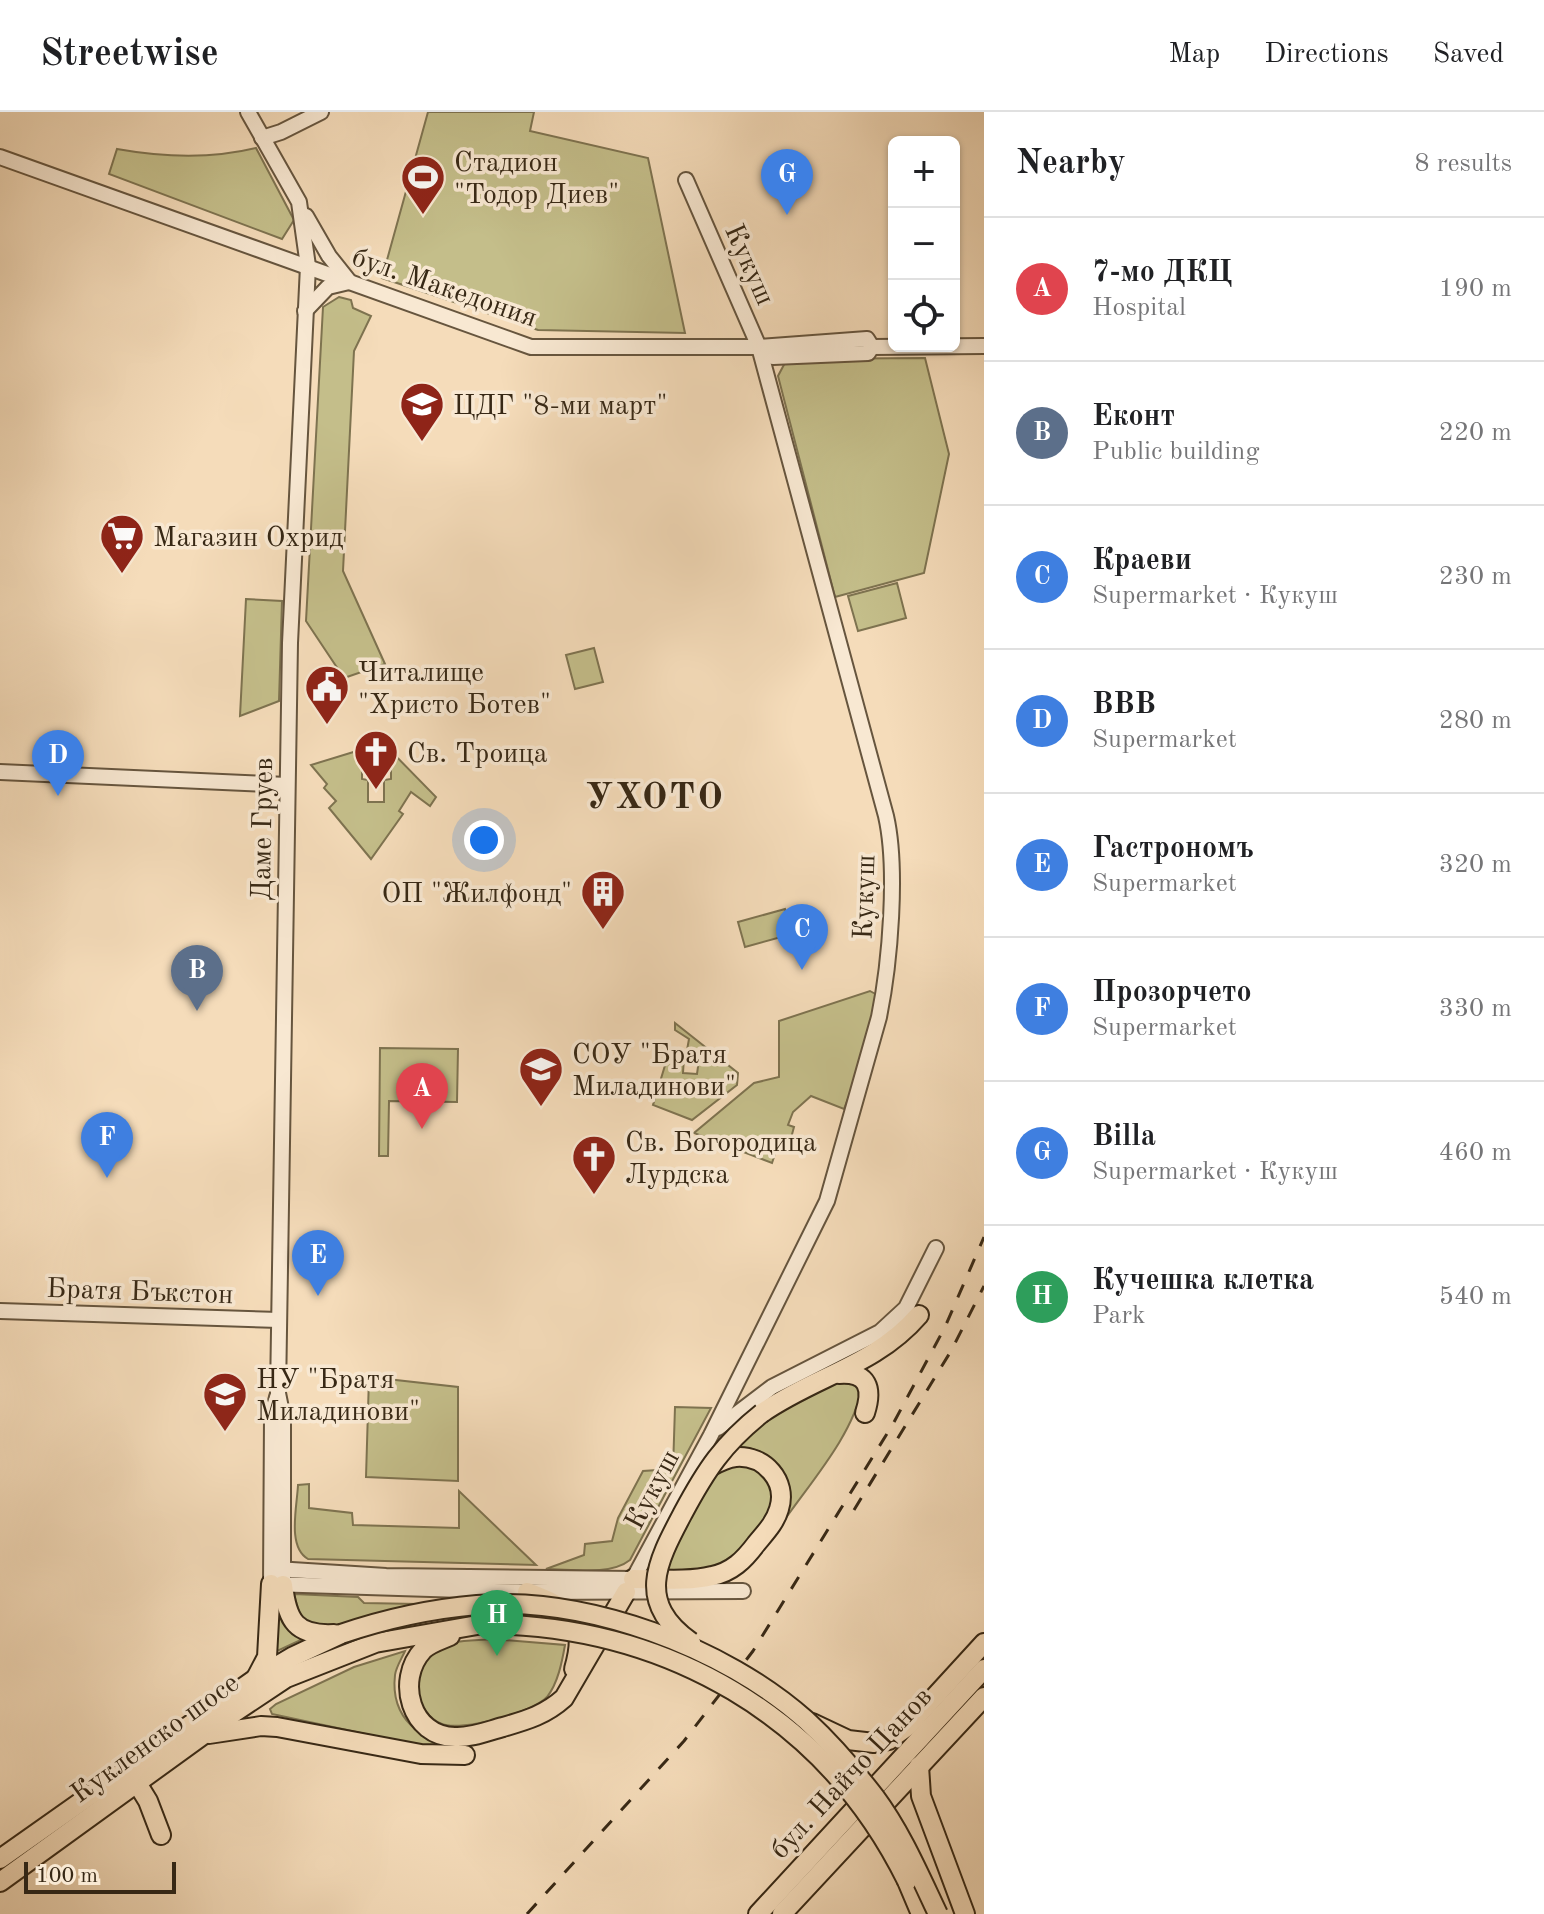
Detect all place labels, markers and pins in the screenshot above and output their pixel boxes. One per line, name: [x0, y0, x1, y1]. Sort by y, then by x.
pin: G: [761, 149, 813, 215]
place label: Стадион "Тодор Диев": [454, 150, 619, 210]
sports icon: Стадион "Тодор Диев": [399, 153, 447, 216]
school or university icon: ЦДГ "8-ми март": [398, 380, 446, 443]
place label: ЦДГ "8-ми март": [453, 393, 668, 421]
supermarket icon: Магазин Охрид: [98, 512, 146, 575]
place label: Магазин Охрид: [153, 525, 344, 553]
place label: Читалище "Христо Ботев": [358, 660, 551, 720]
public building icon: Читалище "Христо Ботев": [303, 663, 351, 726]
church icon: Св. Троица: [352, 728, 400, 791]
pin: D: [32, 730, 84, 796]
place label: Св. Троица: [407, 741, 548, 769]
building icon: ОП "Жилфонд": [579, 868, 627, 931]
place label: ОП "Жилфонд": [381, 881, 572, 909]
pin: C: [776, 904, 828, 970]
pin: B: [171, 945, 223, 1011]
place label: СОУ "Братя Миладинови": [572, 1042, 736, 1102]
school or university icon: СОУ "Братя Миладинови": [517, 1045, 565, 1108]
pin: A: [396, 1063, 448, 1129]
pin: F: [81, 1112, 133, 1178]
place label: Св. Богородица Лурдска: [625, 1130, 817, 1190]
church icon: Св. Богородица Лурдска: [570, 1133, 618, 1196]
pin: E: [292, 1230, 344, 1296]
place label: НУ "Братя Миладинови": [256, 1367, 420, 1427]
school or university icon: НУ "Братя Миладинови": [201, 1370, 249, 1433]
pin: H: [471, 1590, 523, 1656]

